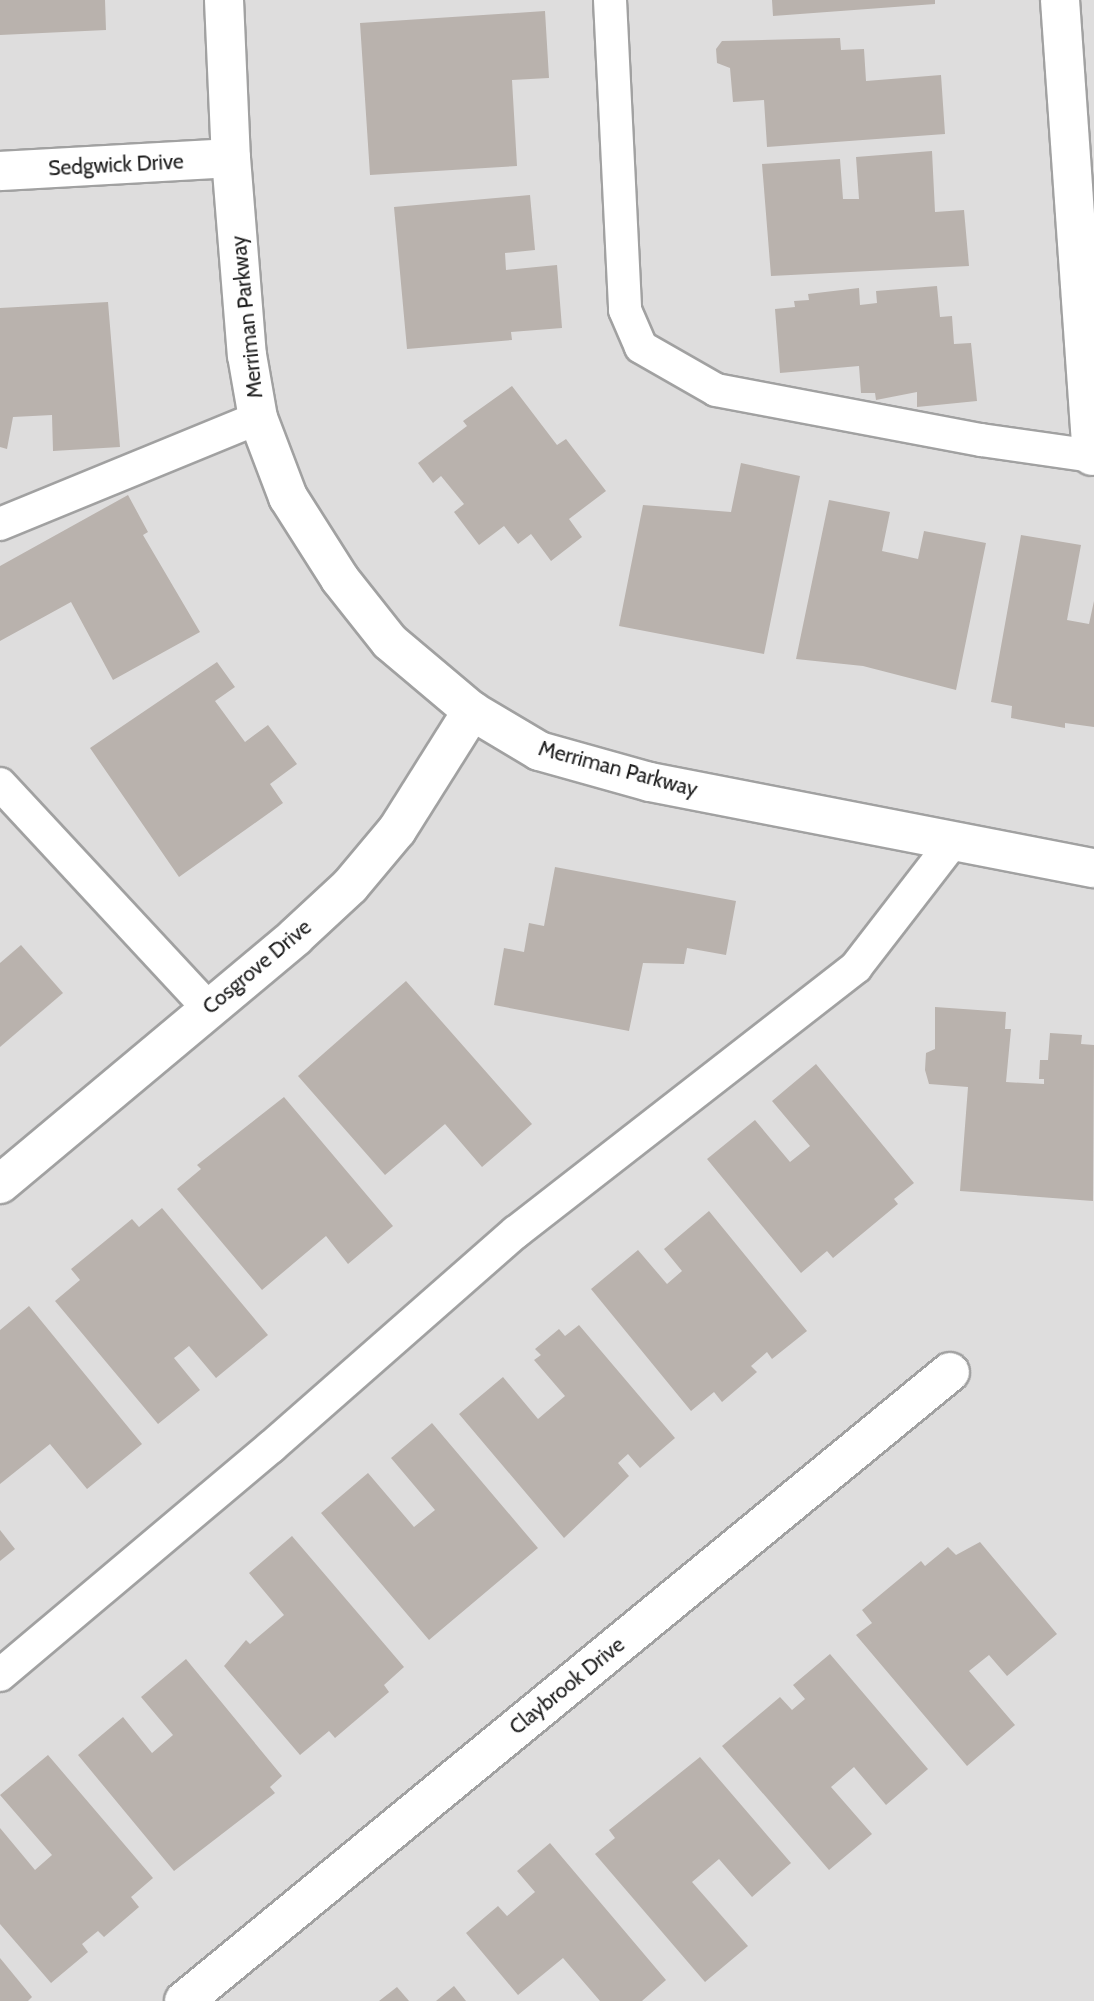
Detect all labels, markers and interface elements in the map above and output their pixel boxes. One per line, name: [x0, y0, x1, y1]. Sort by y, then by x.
street label: Sedgwick Drive: [48, 149, 184, 181]
street label: Merriman Parkway: [226, 234, 268, 400]
street label: Merriman Parkway: [536, 736, 700, 802]
street label: Cosgrove Drive: [198, 914, 316, 1020]
street label: Claybrook Drive: [504, 1632, 630, 1740]

